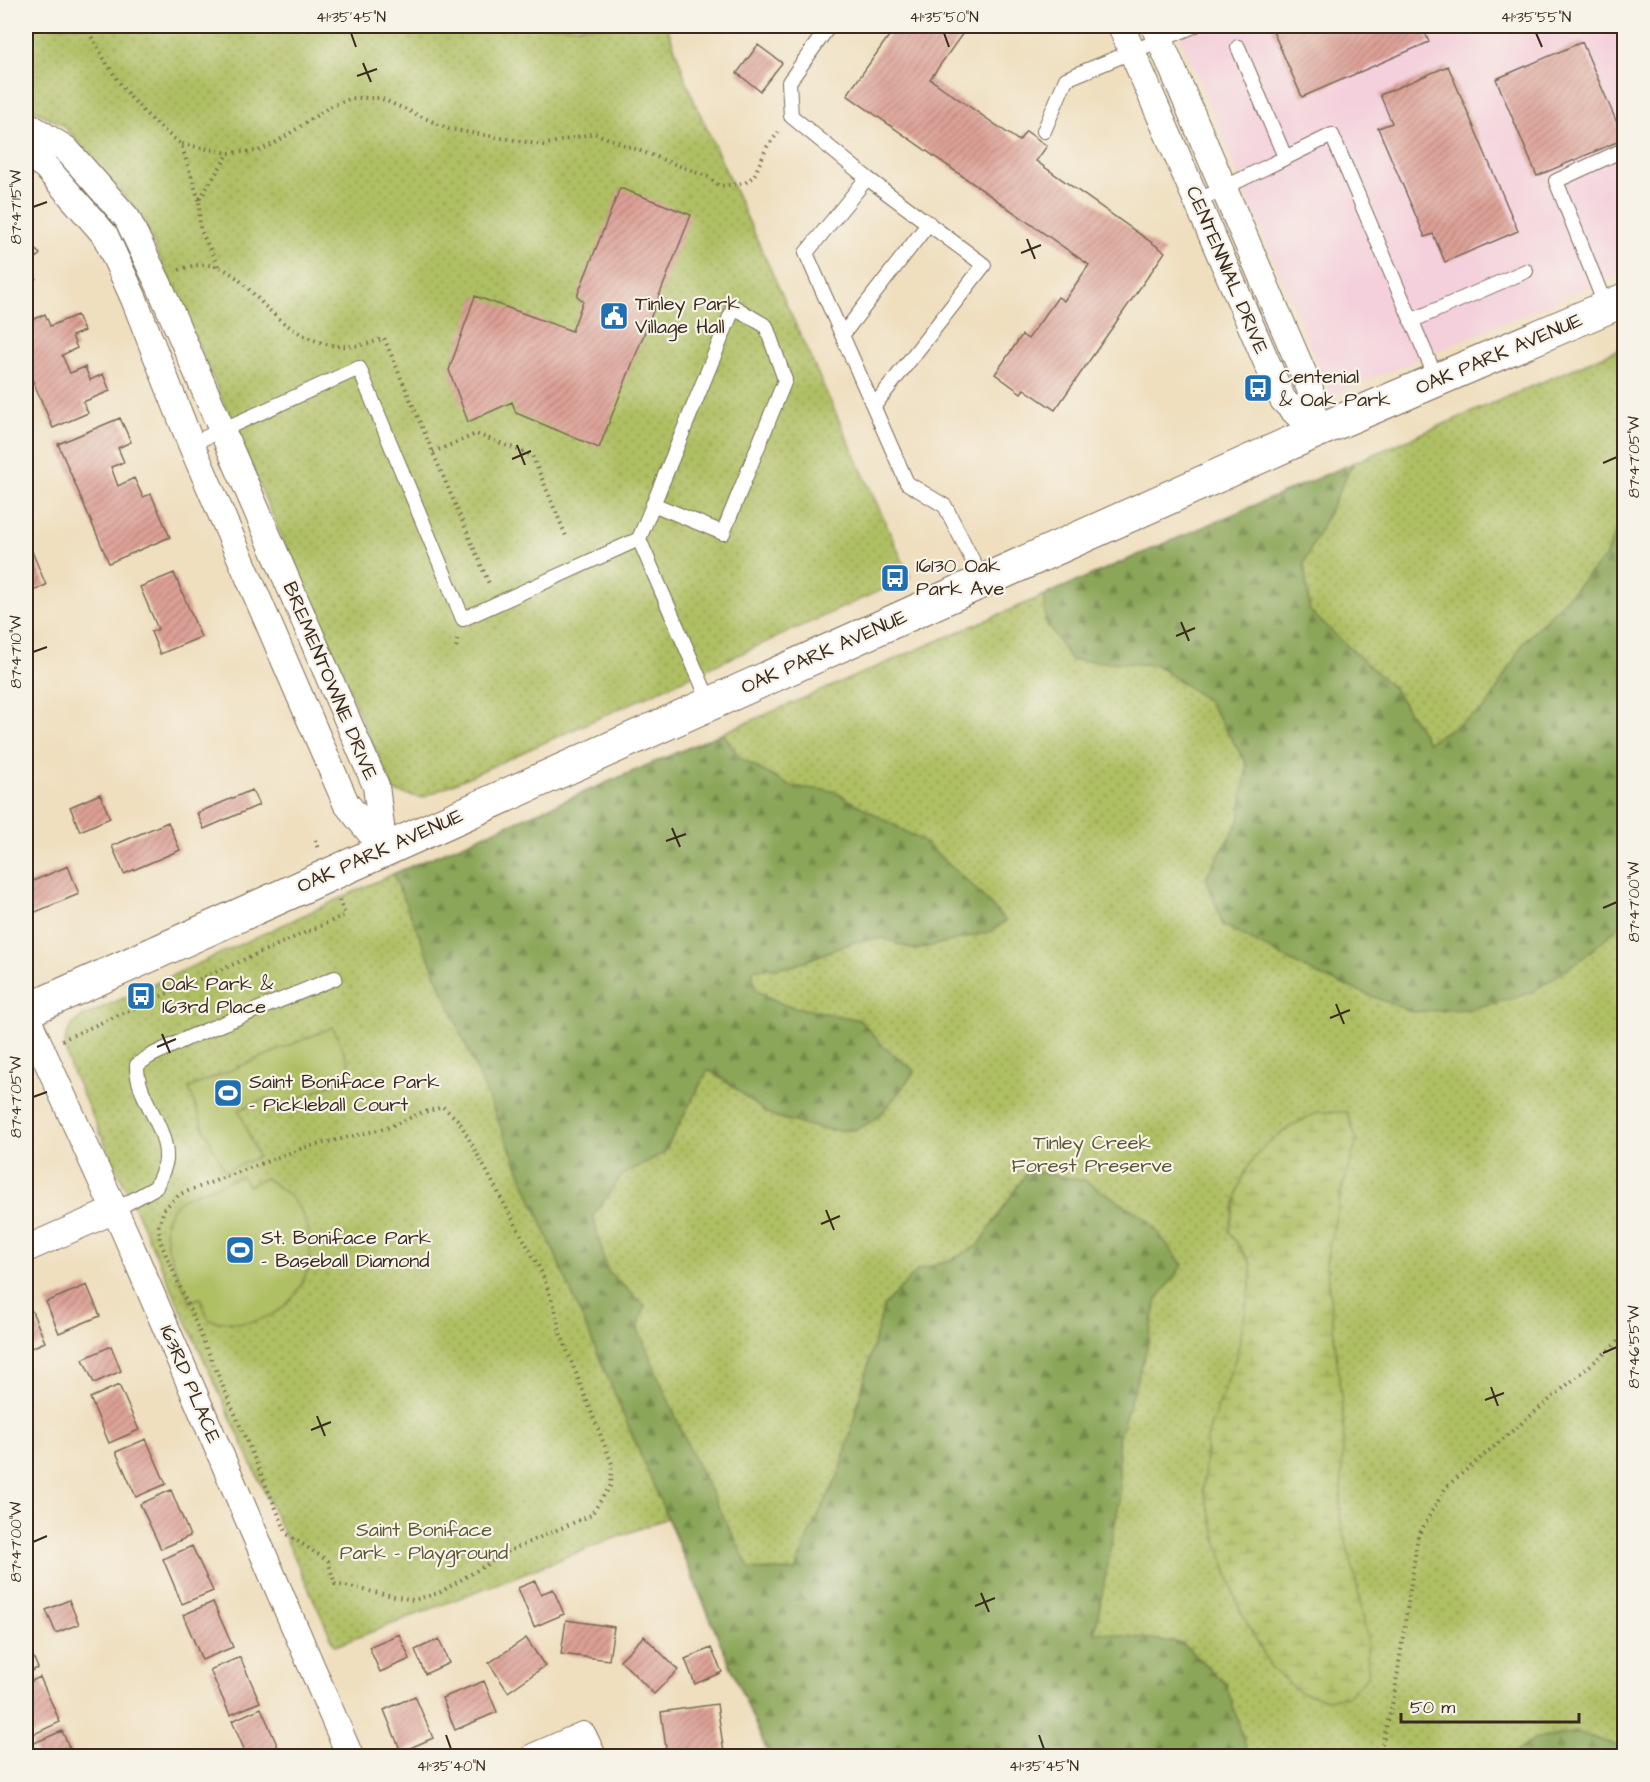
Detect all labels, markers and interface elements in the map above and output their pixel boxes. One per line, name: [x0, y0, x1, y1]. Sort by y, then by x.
text: 41°35'45"N: [316, 7, 386, 28]
text: 41°35'50"N: [909, 7, 979, 28]
text: 41°35'55"N: [1501, 7, 1571, 28]
text: 87°47'15"W: [6, 170, 27, 244]
street label: CENTENNIAL DRIVE: [1179, 182, 1275, 359]
place label: Tinley Park Village Hall: [635, 290, 740, 342]
public building icon: Tinley Park Village Hall: [598, 300, 630, 332]
street label: OAK PARK AVENUE: [1411, 306, 1587, 402]
place label: Centenial & Oak Park: [1279, 363, 1391, 414]
bus stop icon: Centenial & Oak Park: [1242, 372, 1274, 404]
text: 87°47'05"W: [1624, 416, 1645, 498]
place label: 16130 Oak Park Ave: [916, 552, 1004, 603]
bus stop icon: 16130 Oak Park Ave: [879, 562, 911, 594]
street label: BREMENTOWNE DRIVE: [276, 578, 385, 785]
street label: OAK PARK AVENUE: [737, 603, 912, 701]
text: 87°47'10"W: [6, 615, 27, 689]
street label: OAK PARK AVENUE: [293, 802, 468, 900]
text: 87°47'00"W: [1624, 862, 1645, 942]
place label: Oak Park & 163rd Place: [162, 970, 274, 1021]
bus stop icon: Oak Park & 163rd Place: [125, 980, 157, 1012]
text: 87°47'05"W: [6, 1056, 27, 1138]
place label: Saint Boniface Park - Pickleball Court: [249, 1068, 439, 1119]
sports icon: Saint Boniface Park - Pickleball Court: [212, 1077, 244, 1109]
park label: Tinley Creek Forest Preserve: [1012, 1129, 1173, 1180]
place label: St. Boniface Park - Baseball Diamond: [261, 1224, 431, 1275]
sports icon: St. Boniface Park - Baseball Diamond: [224, 1234, 256, 1266]
text: 87°46'55"W: [1624, 1305, 1645, 1389]
street label: 163RD PLACE: [153, 1321, 228, 1448]
text: 87°47'00"W: [6, 1502, 27, 1582]
park label: Saint Boniface Park - Playground: [340, 1516, 508, 1568]
scale bar: [1401, 1686, 1580, 1724]
text: 50 m: [1410, 1695, 1455, 1720]
text: 41°35'40"N: [417, 1756, 485, 1777]
text: 41°35'45"N: [1009, 1756, 1079, 1777]

